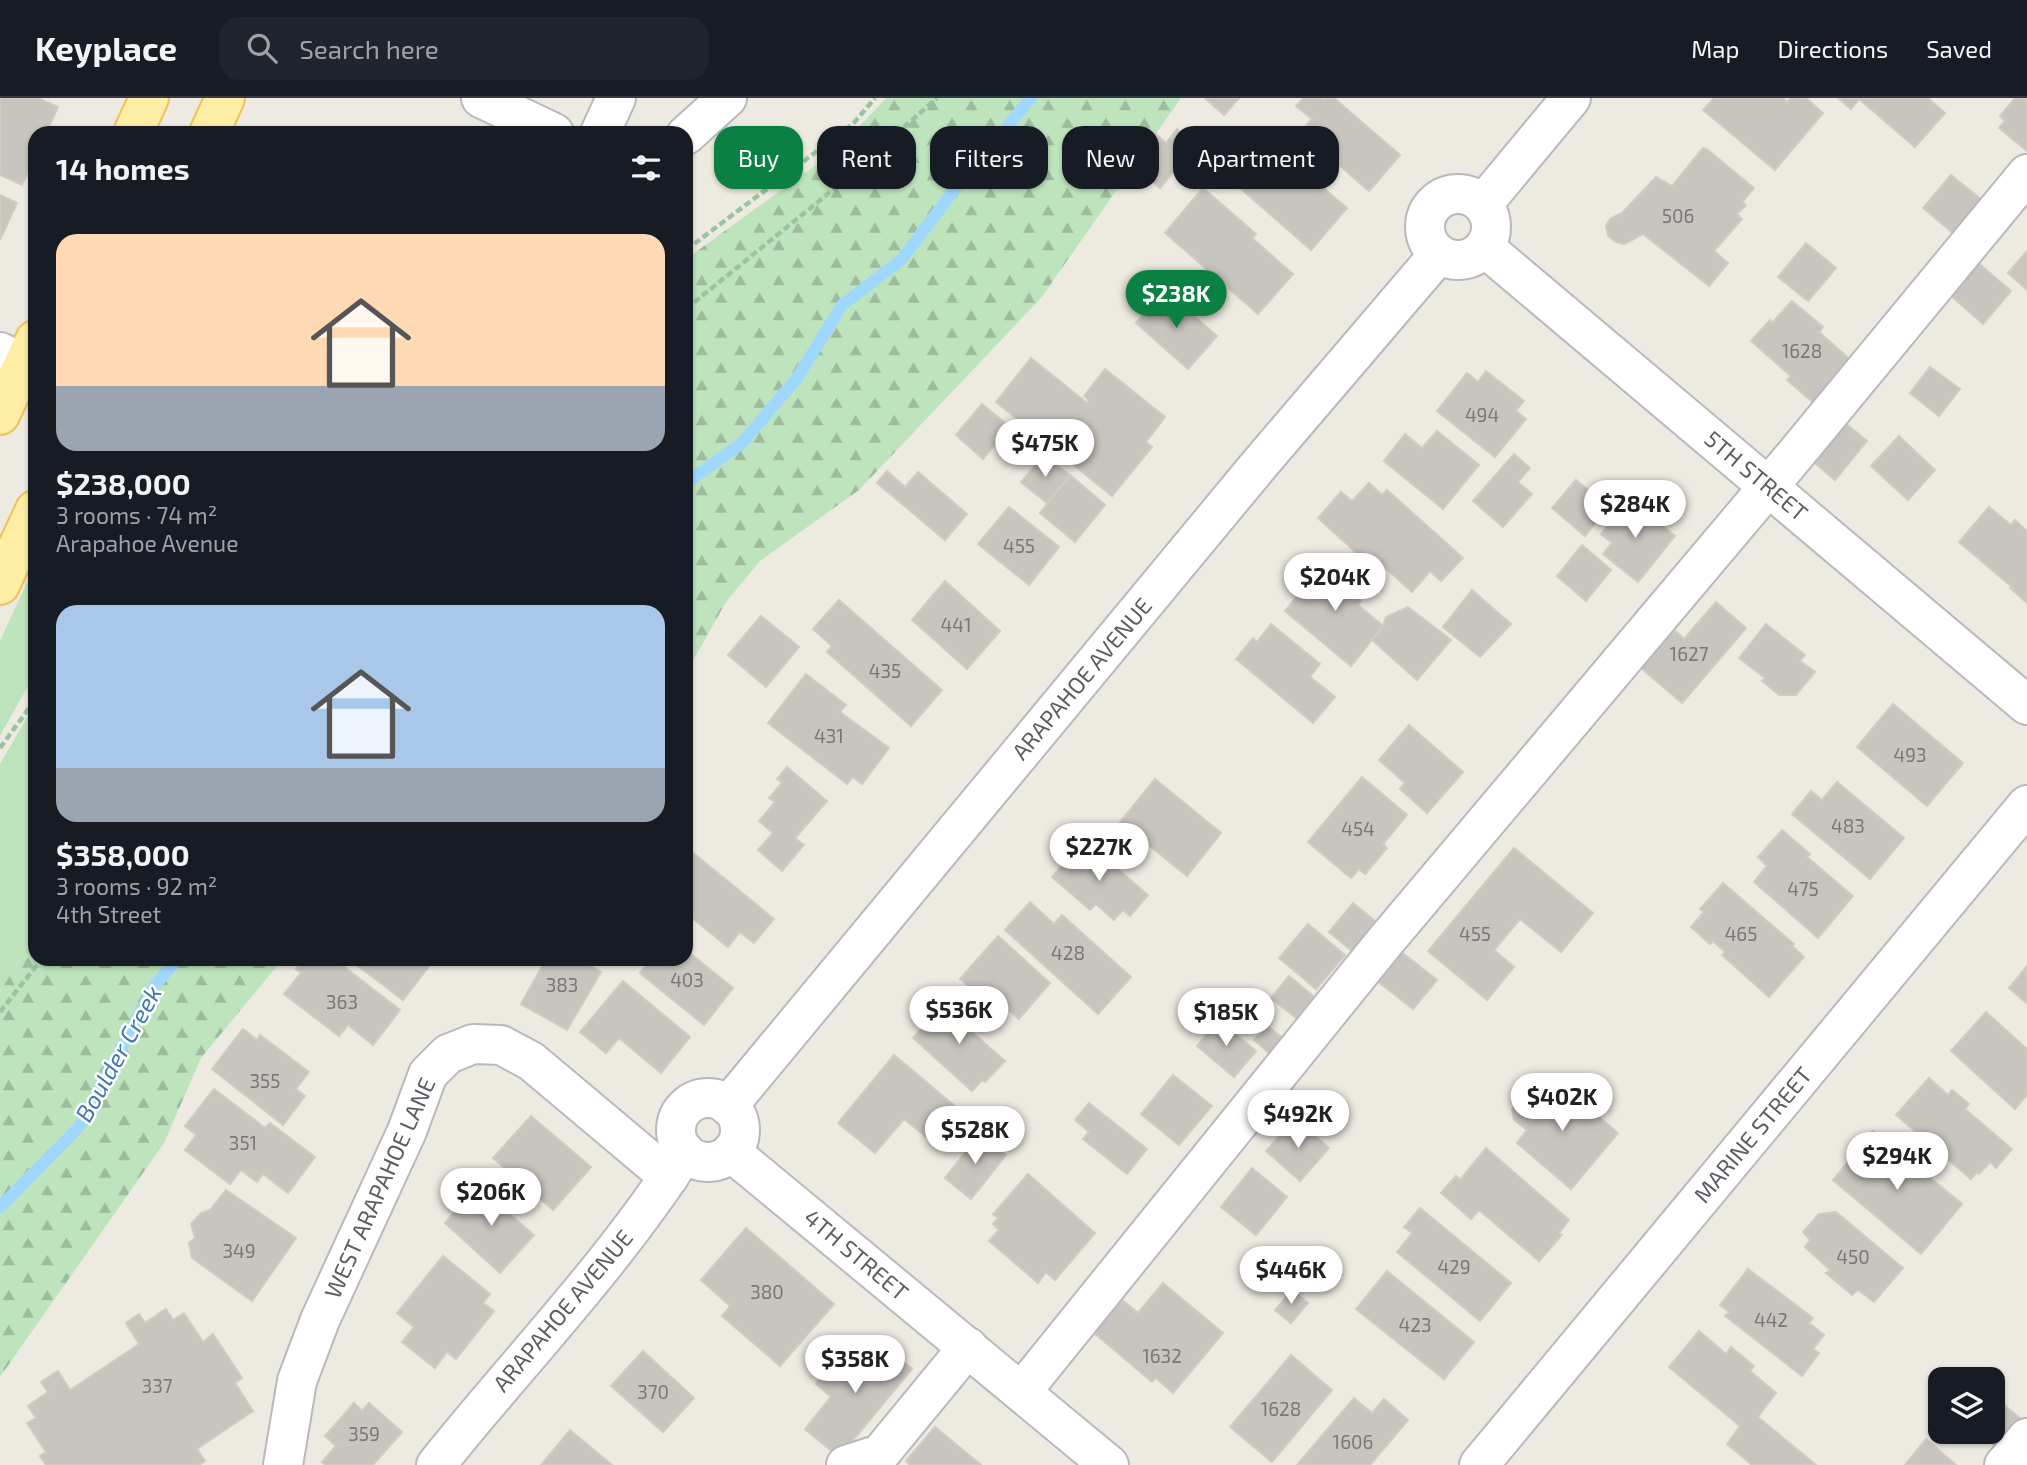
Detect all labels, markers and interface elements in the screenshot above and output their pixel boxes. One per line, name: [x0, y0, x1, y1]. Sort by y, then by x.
search box: [219, 17, 709, 80]
text: Keyplace: [35, 28, 177, 68]
icon: search: [243, 29, 281, 67]
text: Search here: [299, 33, 439, 64]
text: Map: [1691, 34, 1739, 63]
text: Directions: [1777, 34, 1888, 63]
text: Saved: [1926, 34, 1992, 63]
chip: Buy: [714, 126, 803, 189]
chip: Rent: [817, 126, 916, 189]
chip: Filters: [930, 126, 1048, 189]
chip: New: [1062, 126, 1159, 189]
chip: Apartment: [1173, 126, 1339, 189]
icon: filters: [627, 149, 665, 187]
text: 14 homes: [56, 150, 190, 186]
house number: 506: [1662, 204, 1694, 227]
pin: $238K: [1127, 271, 1225, 330]
text: $238K: [1142, 279, 1210, 307]
icon: home: [298, 280, 424, 406]
house number: 1628: [1782, 339, 1822, 362]
house number: 494: [1465, 403, 1499, 426]
pin: $475K: [996, 420, 1094, 479]
street label: 5TH STREET: [1699, 424, 1814, 526]
text: $475K: [1011, 428, 1079, 456]
text: $238,000: [56, 465, 191, 501]
pin: $284K: [1586, 480, 1684, 540]
text: $284K: [1600, 489, 1670, 517]
text: 3 rooms · 74 m²: [56, 501, 217, 529]
text: Arapahoe Avenue: [56, 529, 239, 557]
house number: 455: [1003, 534, 1035, 557]
pin: $204K: [1286, 554, 1384, 613]
text: $204K: [1300, 562, 1370, 590]
street label: ARAPAHOE AVENUE: [1005, 592, 1157, 765]
house number: 441: [941, 613, 971, 636]
house number: 1627: [1670, 642, 1709, 665]
icon: home: [298, 651, 424, 777]
house number: 435: [869, 659, 901, 682]
house number: 431: [814, 724, 844, 747]
house number: 493: [1893, 743, 1927, 766]
house number: 483: [1831, 814, 1865, 837]
house number: 454: [1341, 817, 1375, 840]
pin: $227K: [1050, 824, 1148, 883]
text: $227K: [1066, 832, 1132, 860]
text: $358,000: [56, 836, 190, 872]
text: 3 rooms · 92 m²: [56, 872, 217, 900]
house number: 475: [1787, 877, 1819, 900]
text: 4th Street: [56, 900, 161, 928]
house number: 455: [1459, 922, 1491, 945]
house number: 465: [1725, 922, 1757, 945]
house number: 428: [1051, 941, 1085, 964]
house number: 403: [670, 968, 704, 991]
house number: 383: [546, 973, 578, 996]
water label: Boulder Creek: [68, 980, 167, 1126]
pin: $536K: [910, 986, 1008, 1046]
pin: $185K: [1177, 988, 1275, 1048]
house number: 363: [326, 990, 358, 1013]
text: $536K: [925, 995, 993, 1023]
text: $185K: [1194, 997, 1258, 1025]
street label: MARINE STREET: [1687, 1061, 1817, 1208]
house number: 355: [250, 1069, 280, 1092]
street label: WEST ARAPAHOE LANE: [318, 1073, 440, 1302]
pin: $402K: [1513, 1074, 1611, 1133]
text: $402K: [1527, 1082, 1597, 1110]
pin: $492K: [1249, 1090, 1347, 1150]
text: $492K: [1263, 1099, 1333, 1127]
pin: $528K: [926, 1107, 1024, 1166]
text: $528K: [941, 1115, 1009, 1143]
house number: 351: [229, 1131, 257, 1154]
pin: $294K: [1848, 1132, 1946, 1192]
text: $294K: [1862, 1141, 1932, 1169]
pin: $206K: [442, 1168, 540, 1228]
text: $206K: [456, 1177, 526, 1205]
street label: 4TH STREET: [799, 1203, 914, 1306]
street label: ARAPAHOE AVENUE: [486, 1224, 638, 1397]
house number: 349: [222, 1239, 256, 1262]
house number: 450: [1836, 1245, 1870, 1268]
pin: $446K: [1242, 1246, 1340, 1306]
text: $446K: [1256, 1255, 1326, 1283]
house number: 429: [1437, 1255, 1471, 1278]
house number: 380: [750, 1280, 784, 1303]
house number: 442: [1754, 1308, 1788, 1331]
house number: 423: [1399, 1313, 1431, 1336]
pin: $358K: [806, 1336, 904, 1395]
text: $358K: [821, 1344, 889, 1372]
house number: 1632: [1142, 1344, 1182, 1367]
map controls: [1928, 1367, 2005, 1444]
button: layers: [1928, 1367, 2005, 1444]
house number: 337: [142, 1374, 173, 1397]
house number: 370: [637, 1380, 669, 1403]
house number: 1628: [1261, 1397, 1301, 1420]
house number: 359: [348, 1422, 380, 1445]
house number: 1606: [1333, 1430, 1373, 1453]

